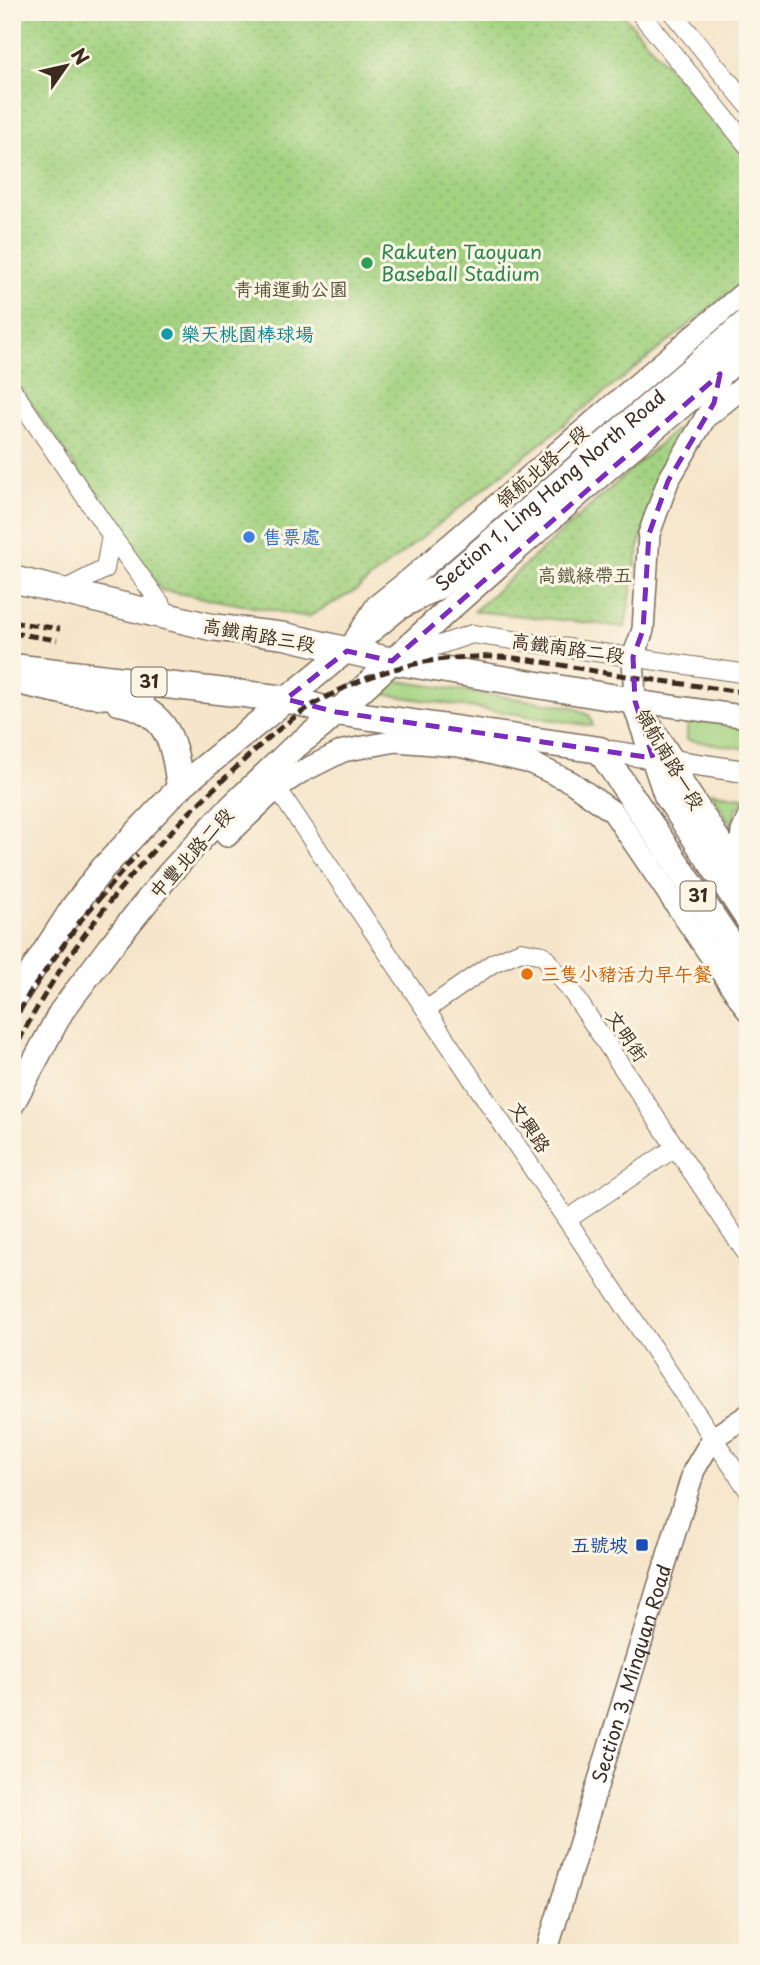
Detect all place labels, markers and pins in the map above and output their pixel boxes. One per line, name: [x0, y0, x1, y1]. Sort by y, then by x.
place label: Rakuten Taoyuan Baseball Stadium: [381, 237, 542, 287]
marker: Rakuten Taoyuan Baseball Stadium: [359, 255, 375, 271]
place label: 樂天桃園棒球場: [181, 319, 314, 347]
marker: 樂天桃園棒球場: [159, 326, 175, 342]
place label: 售票處: [263, 522, 320, 550]
marker: 售票處: [241, 529, 257, 545]
place label: 三隻小豬活力早午餐: [541, 959, 712, 987]
marker: 三隻小豬活力早午餐: [519, 966, 535, 982]
place label: 五號坡: [571, 1530, 628, 1558]
marker: 五號坡: [634, 1537, 650, 1553]

